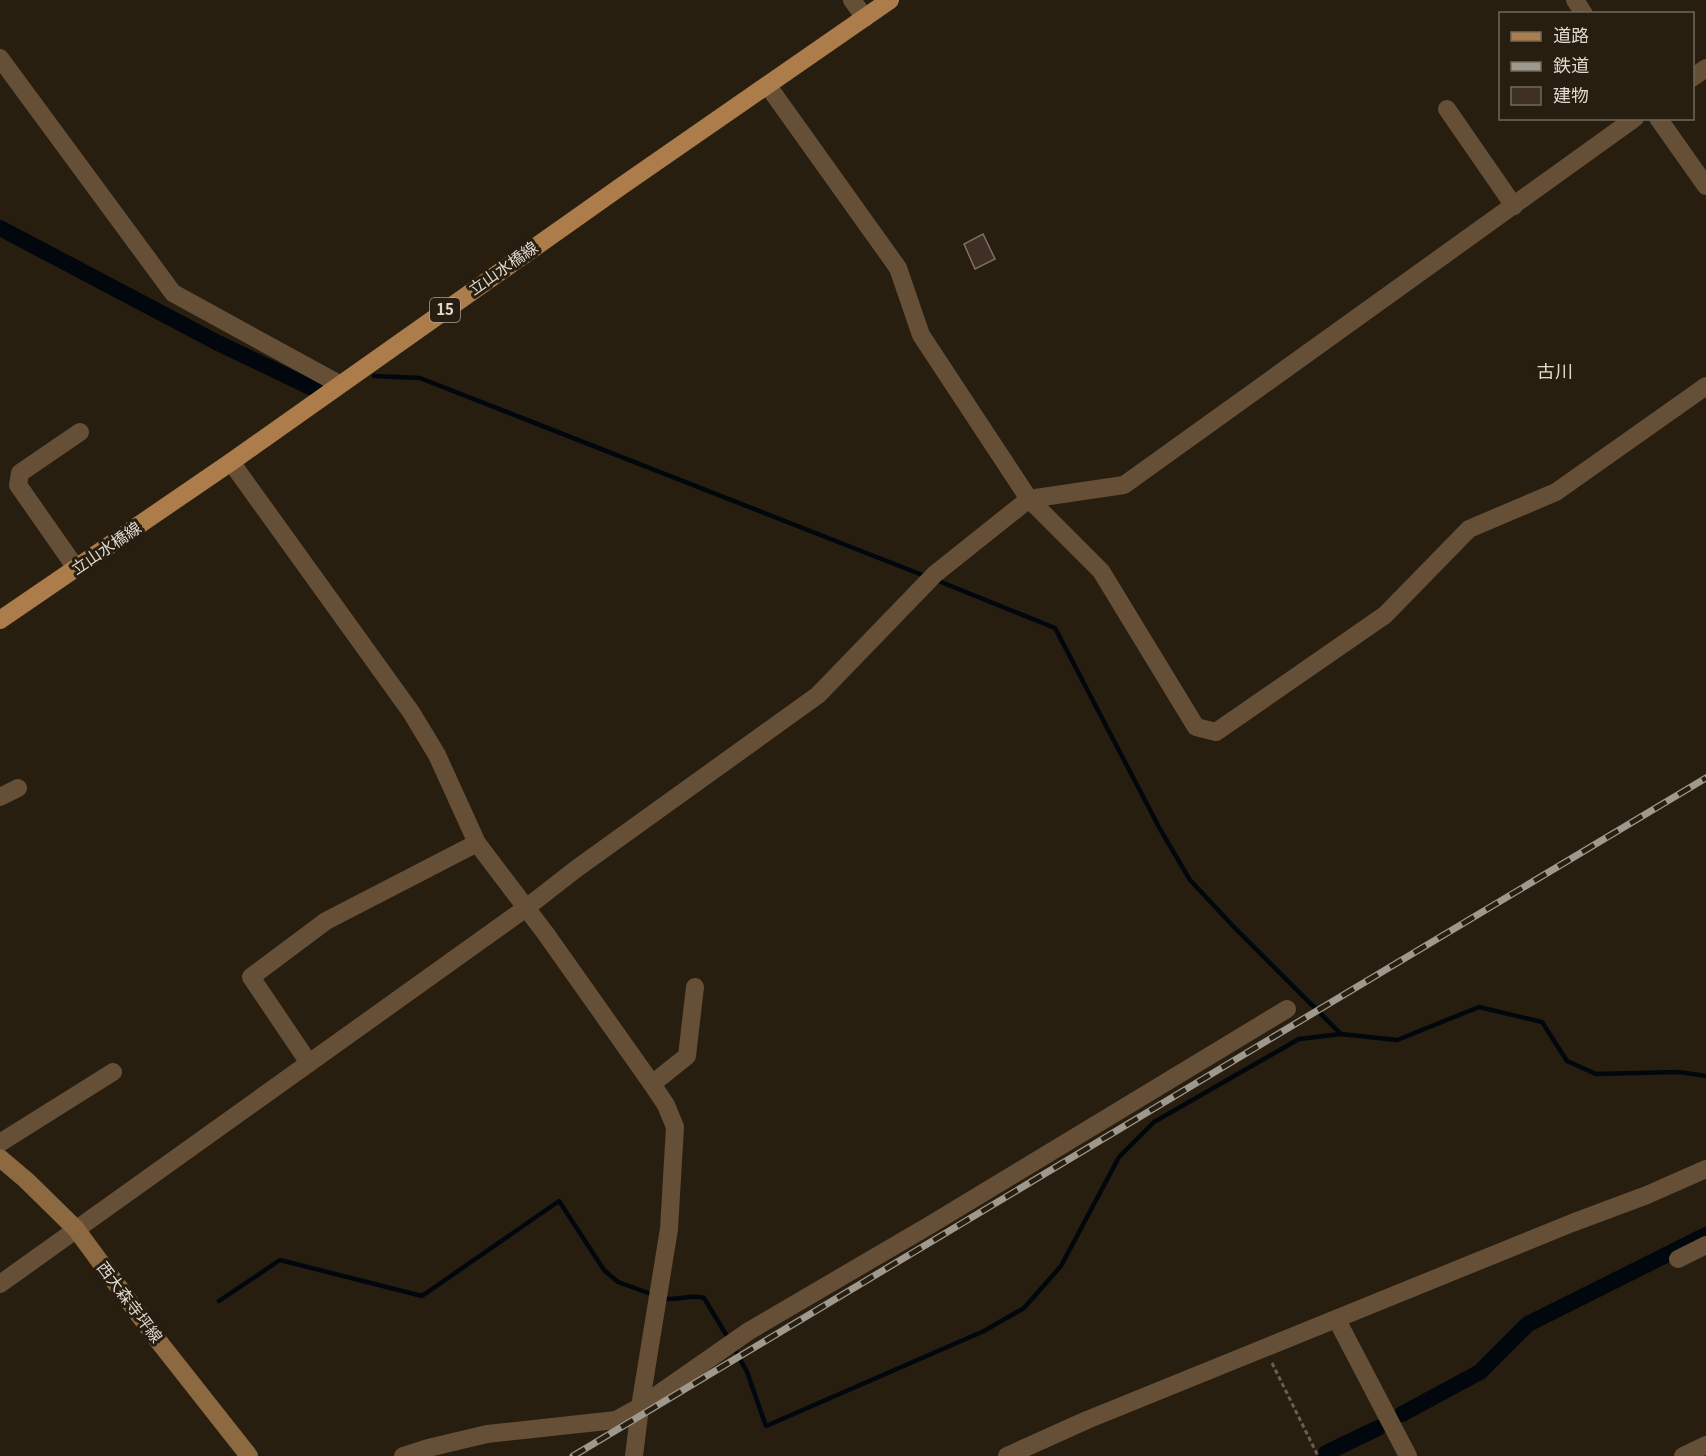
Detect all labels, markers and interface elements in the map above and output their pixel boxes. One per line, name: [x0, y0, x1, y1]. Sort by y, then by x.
legend: [1499, 12, 1694, 120]
text: 道路: [1553, 21, 1589, 47]
text: 鉄道: [1553, 51, 1589, 77]
text: 建物: [1553, 81, 1589, 107]
street label: 立山水橋線: [463, 234, 542, 300]
road number: 15: [430, 298, 460, 322]
district label: 古川: [1537, 357, 1573, 383]
street label: 立山水橋線: [66, 515, 145, 579]
street label: 西大森寺坪線: [92, 1256, 169, 1347]

